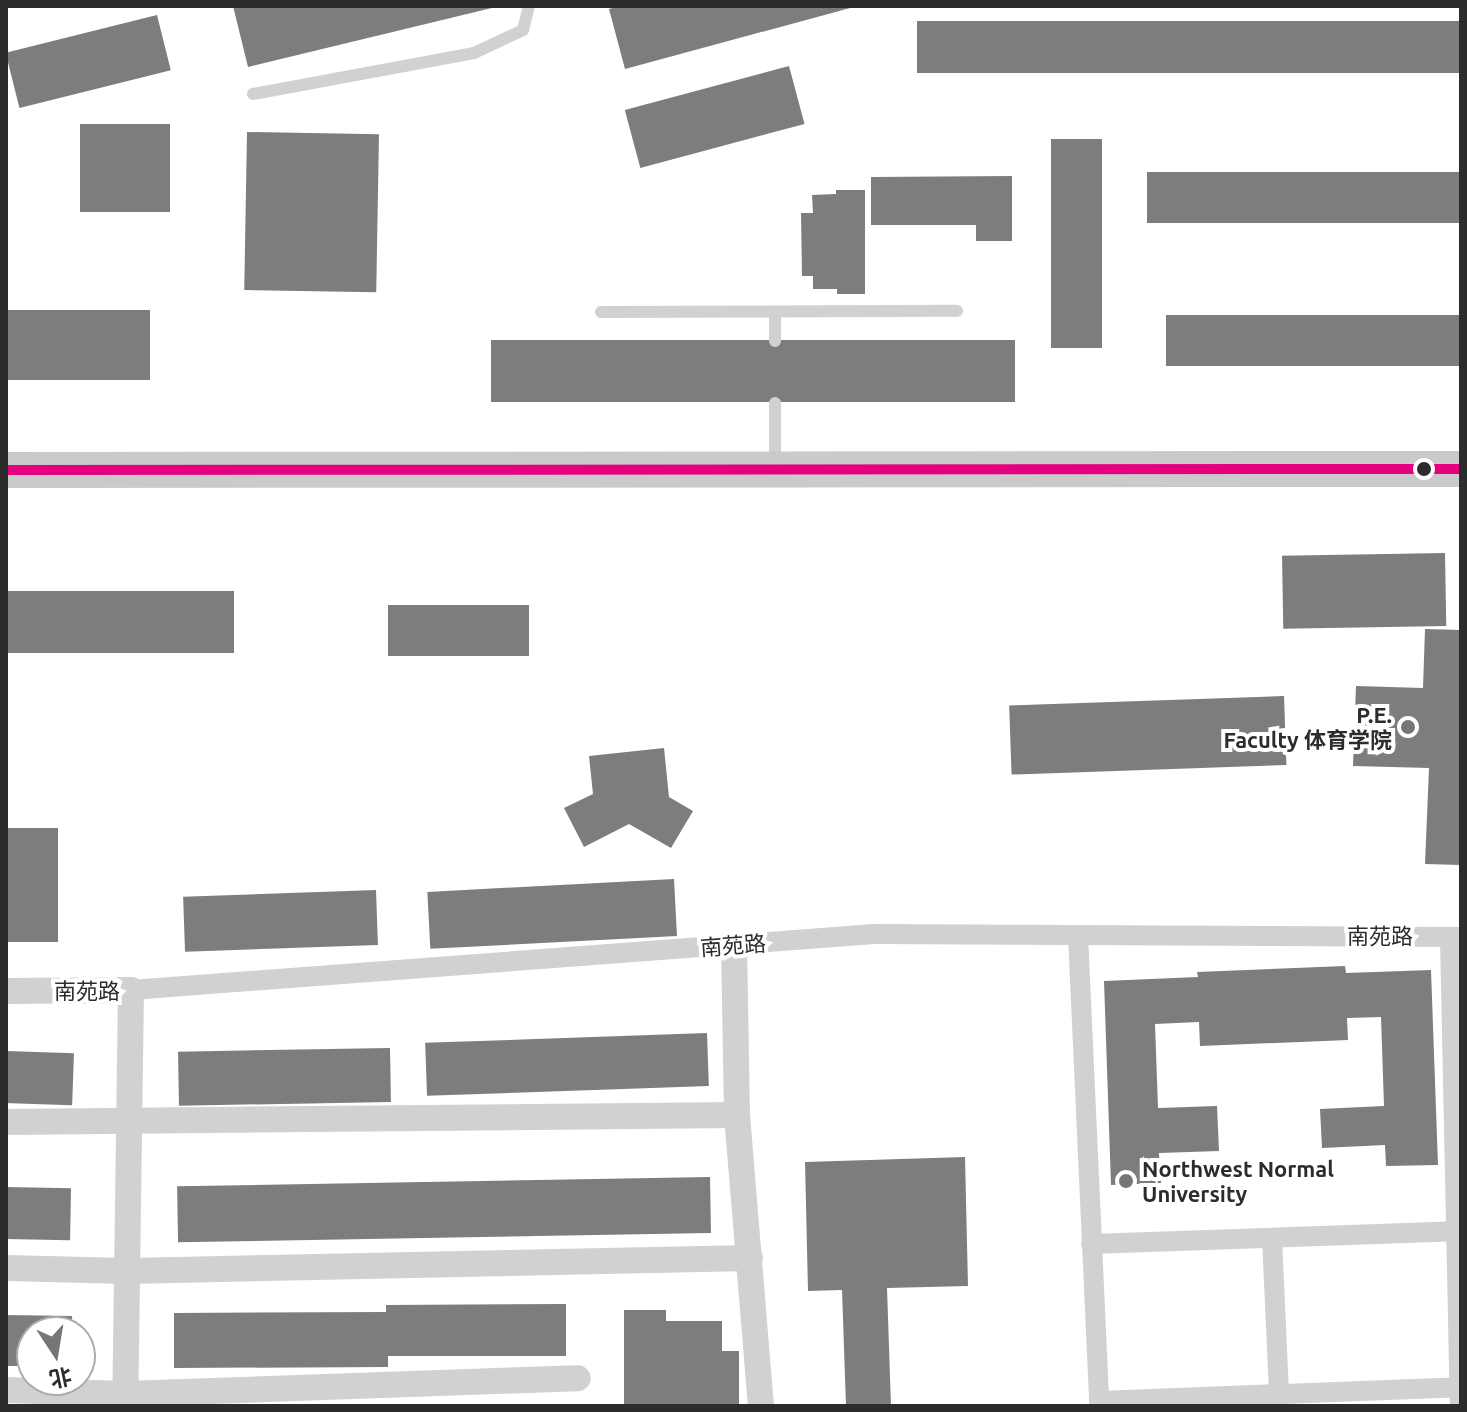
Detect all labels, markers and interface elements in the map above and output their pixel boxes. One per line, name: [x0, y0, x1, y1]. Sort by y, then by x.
unlabelled marker: [1416, 461, 1432, 477]
place label: P.E. Faculty 体育学院: [1223, 701, 1392, 752]
marker: P.E. Faculty 体育学院: [1399, 718, 1417, 736]
street label: 南苑路: [1347, 923, 1413, 949]
street label: 南苑路: [699, 930, 767, 960]
street label: 南苑路: [54, 978, 120, 1004]
place label: Northwest Normal University: [1142, 1155, 1334, 1206]
marker: Northwest Normal University: [1117, 1172, 1135, 1190]
north arrow: [16, 1316, 96, 1396]
text: 北: [47, 1363, 74, 1393]

